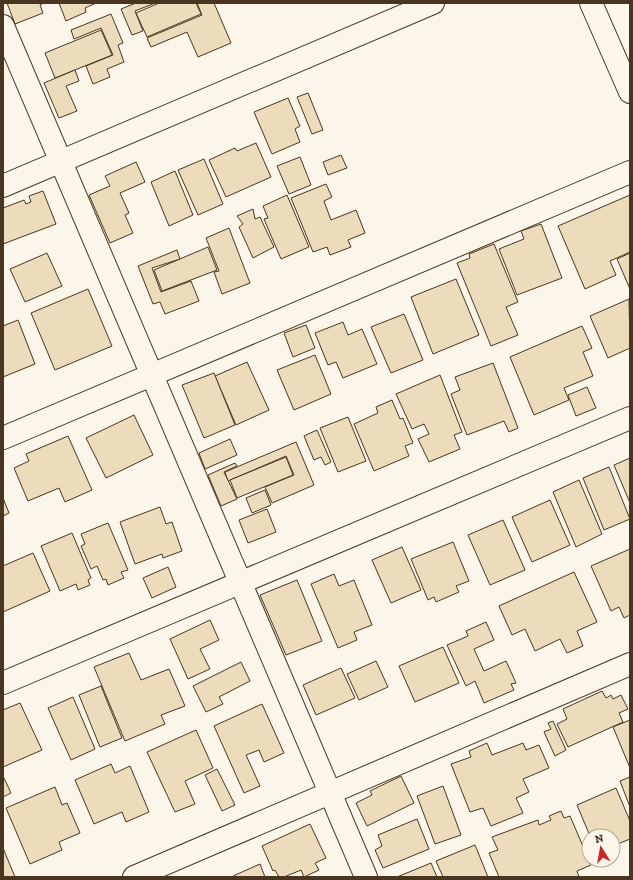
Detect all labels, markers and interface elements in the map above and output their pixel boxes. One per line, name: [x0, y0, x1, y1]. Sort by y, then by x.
north arrow: [581, 828, 621, 868]
text: N: [594, 831, 605, 846]

